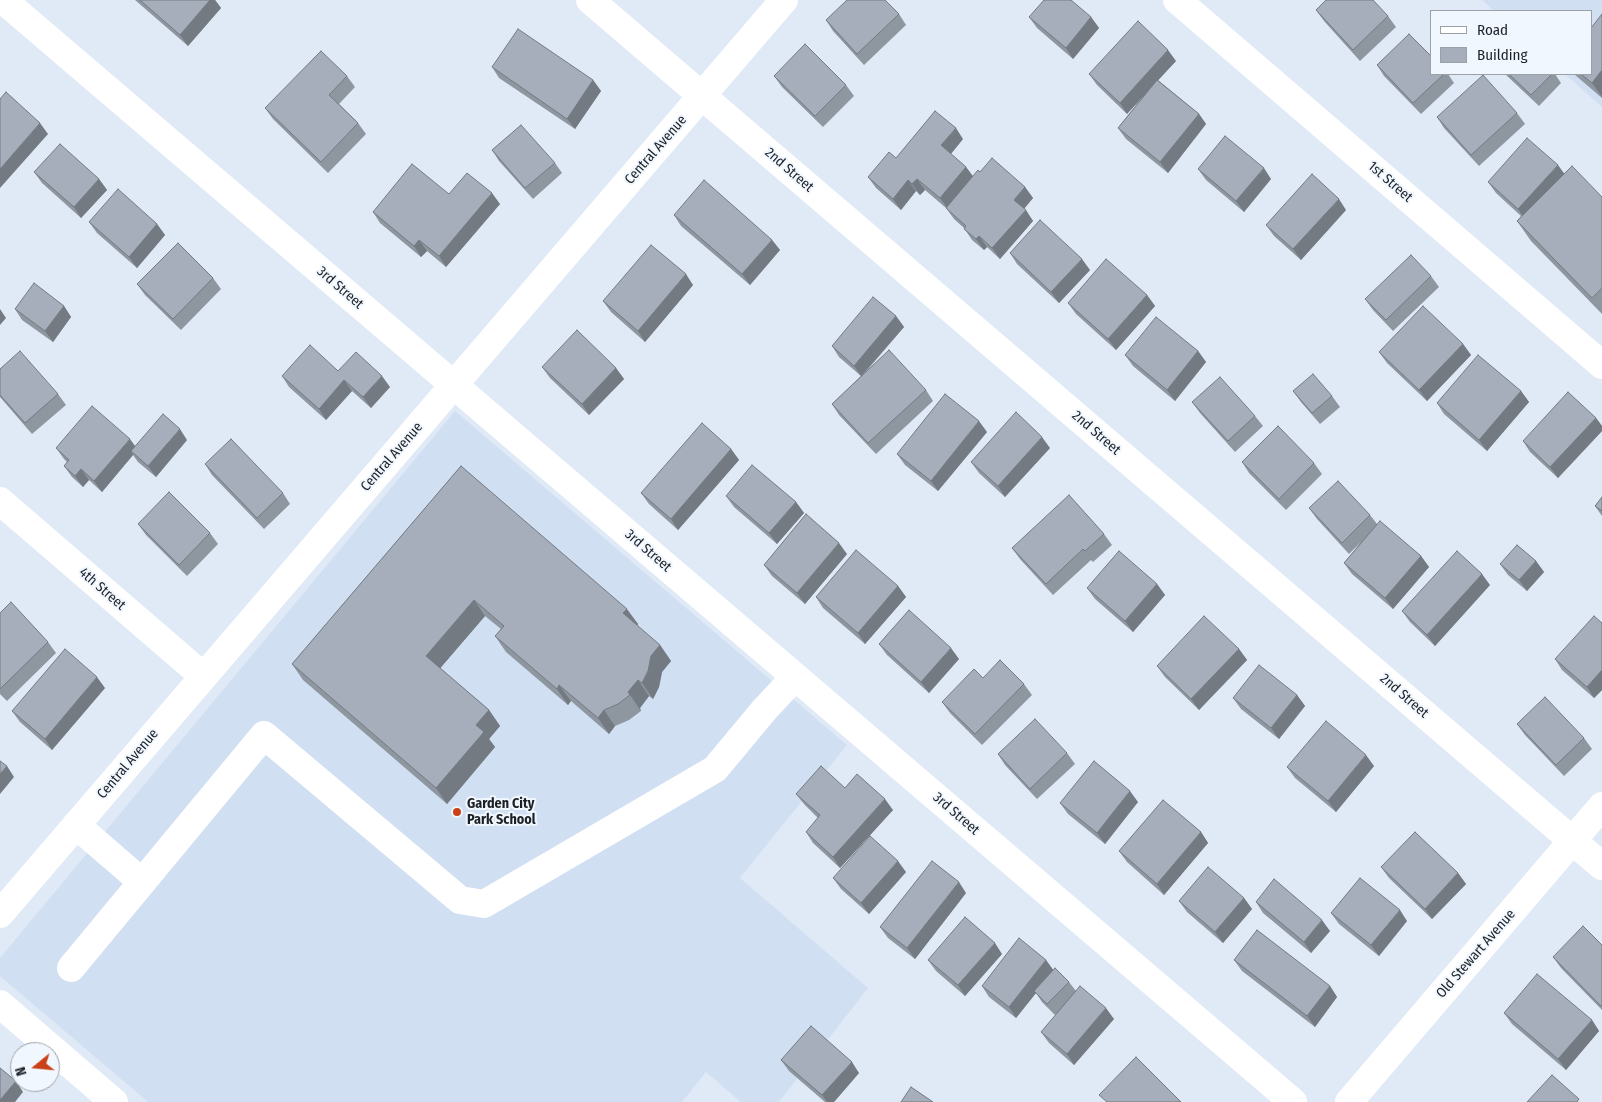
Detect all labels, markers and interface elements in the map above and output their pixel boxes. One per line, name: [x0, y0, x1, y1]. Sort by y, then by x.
legend: [1430, 10, 1592, 75]
text: Road: [1477, 21, 1508, 39]
text: Building: [1477, 46, 1528, 64]
street label: Central Avenue: [621, 112, 691, 188]
street label: 2nd Street: [761, 144, 817, 196]
street label: 1st Street: [1364, 158, 1416, 206]
street label: 3rd Street: [313, 263, 367, 313]
street label: 2nd Street: [1068, 407, 1124, 459]
street label: Central Avenue: [357, 419, 427, 495]
street label: 3rd Street: [621, 526, 675, 576]
street label: 4th Street: [75, 564, 129, 614]
street label: 2nd Street: [1376, 670, 1432, 722]
street label: Central Avenue: [94, 726, 162, 802]
street label: 3rd Street: [929, 789, 983, 839]
place label: Garden City Park School: [467, 796, 536, 829]
marker: Garden City Park School: [451, 806, 463, 818]
street label: Old Stewart Avenue: [1433, 906, 1519, 1002]
north arrow: [10, 1042, 60, 1092]
text: N: [12, 1065, 30, 1078]

